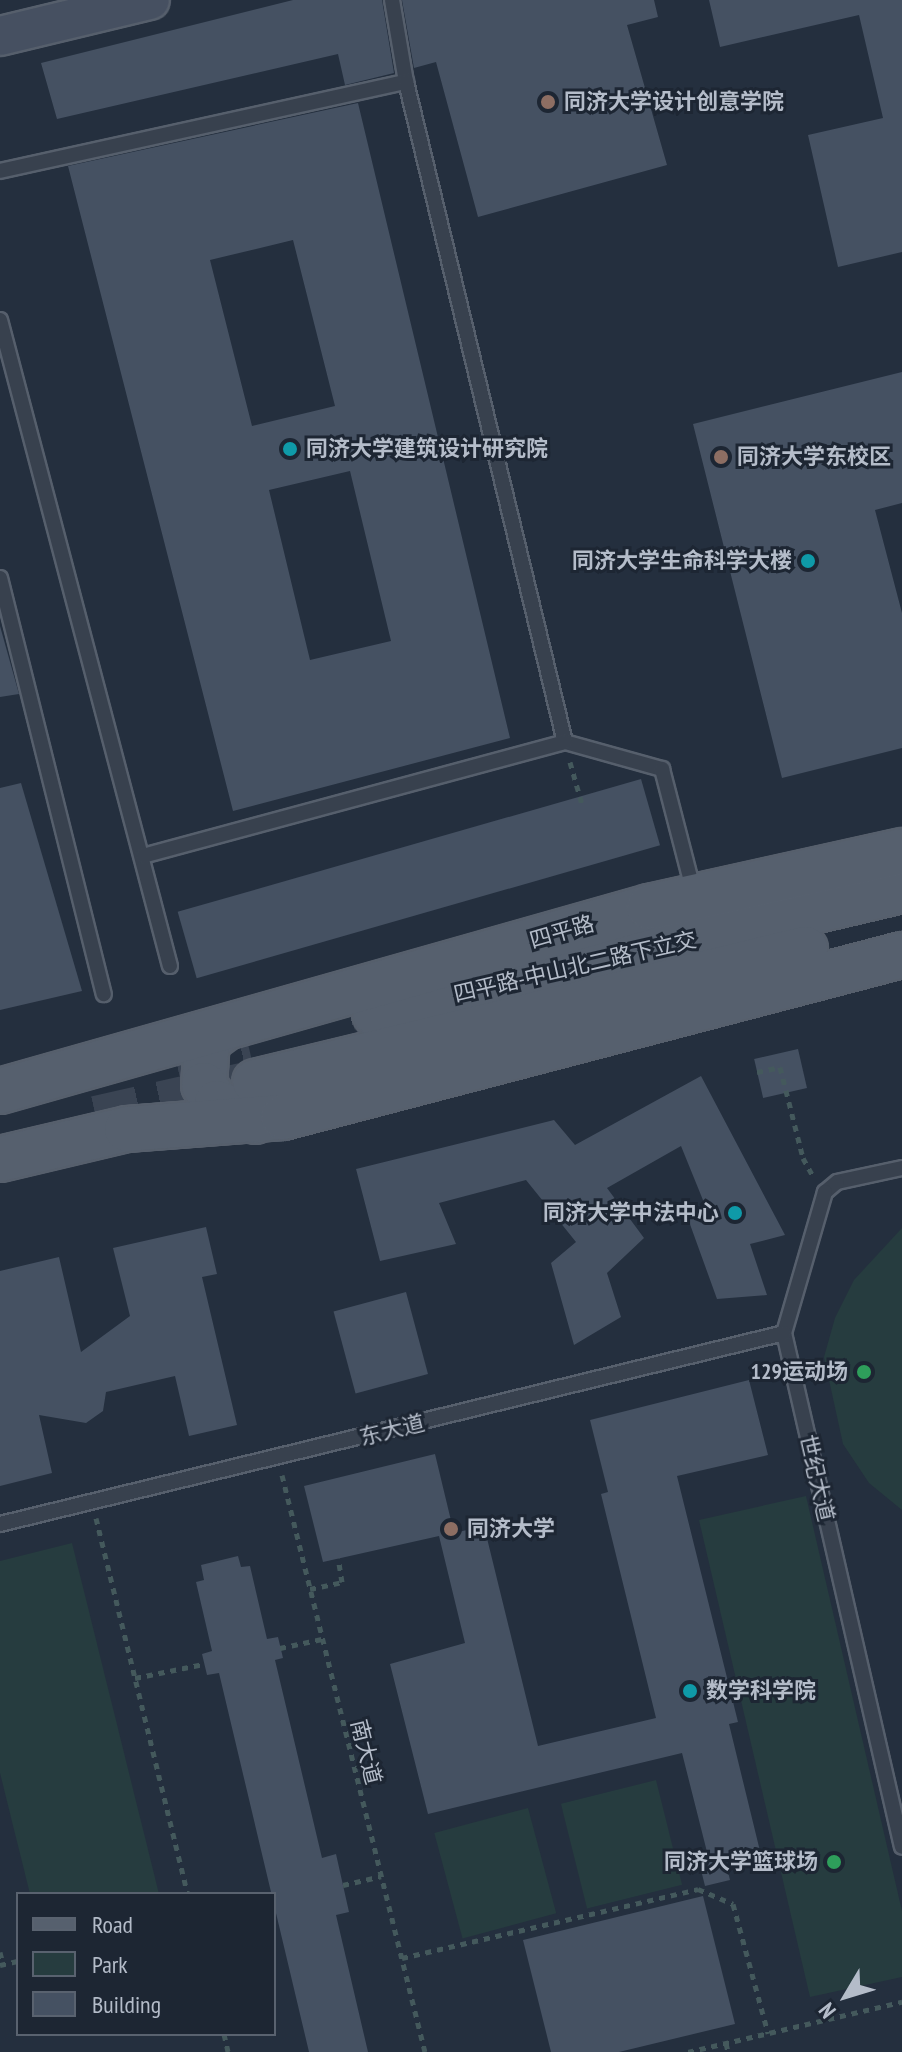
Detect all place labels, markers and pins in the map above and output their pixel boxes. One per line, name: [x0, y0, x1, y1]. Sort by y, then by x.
place label: 同济大学设计创意学院: [564, 89, 784, 115]
marker: 同济大学设计创意学院: [539, 93, 557, 111]
place label: 同济大学建筑设计研究院: [306, 436, 548, 462]
marker: 同济大学建筑设计研究院: [281, 440, 299, 458]
place label: 同济大学东校区: [737, 444, 891, 470]
marker: 同济大学东校区: [712, 448, 730, 466]
place label: 同济大学生命科学大楼: [572, 548, 792, 574]
marker: 同济大学生命科学大楼: [799, 552, 817, 570]
place label: 同济大学中法中心: [543, 1200, 719, 1226]
marker: 同济大学中法中心: [726, 1204, 744, 1222]
place label: 129运动场: [750, 1359, 848, 1385]
marker: 129运动场: [855, 1363, 873, 1381]
place label: 同济大学: [467, 1516, 555, 1542]
marker: 同济大学: [442, 1520, 460, 1538]
place label: 数学科学院: [706, 1678, 816, 1704]
marker: 数学科学院: [681, 1682, 699, 1700]
place label: 同济大学篮球场: [664, 1849, 818, 1875]
marker: 同济大学篮球场: [825, 1853, 843, 1871]

